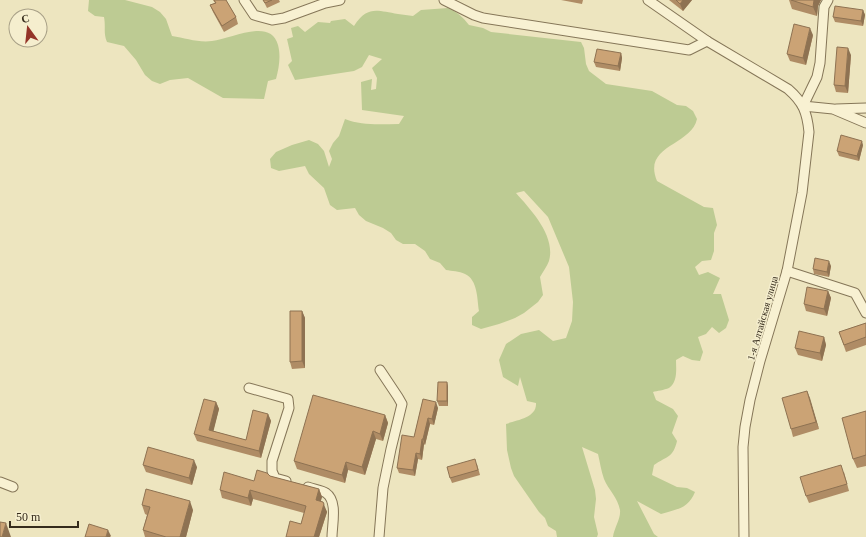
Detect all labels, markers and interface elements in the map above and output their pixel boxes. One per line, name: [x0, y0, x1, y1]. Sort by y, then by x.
north arrow: [8, 8, 48, 48]
text: С: [20, 12, 31, 25]
street label: 1-я Алтайская улица: [745, 274, 780, 362]
scale bar: [10, 503, 78, 529]
text: 50 m: [16, 510, 41, 524]

